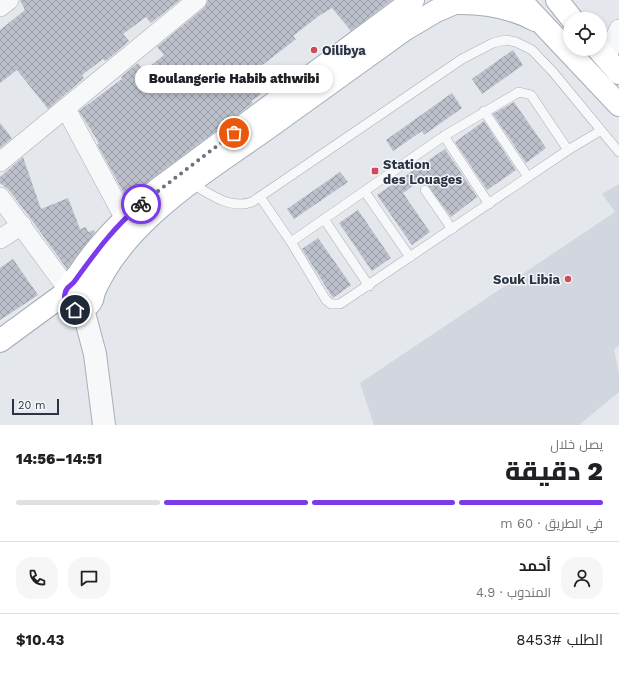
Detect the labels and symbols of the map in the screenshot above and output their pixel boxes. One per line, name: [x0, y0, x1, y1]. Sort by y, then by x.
place label: Oilibya: [322, 43, 366, 58]
marker: Oilibya: [309, 45, 319, 55]
callout: Boulangerie Habib athwibi: [135, 65, 333, 93]
pin: [217, 116, 251, 150]
place label: Station des Louages: [383, 157, 462, 187]
marker: Station des Louages: [370, 166, 380, 176]
courier: [121, 184, 161, 224]
place label: Souk Libia: [493, 272, 560, 287]
marker: Souk Libia: [563, 274, 573, 284]
pin: [58, 293, 92, 327]
scale bar: [12, 397, 59, 416]

